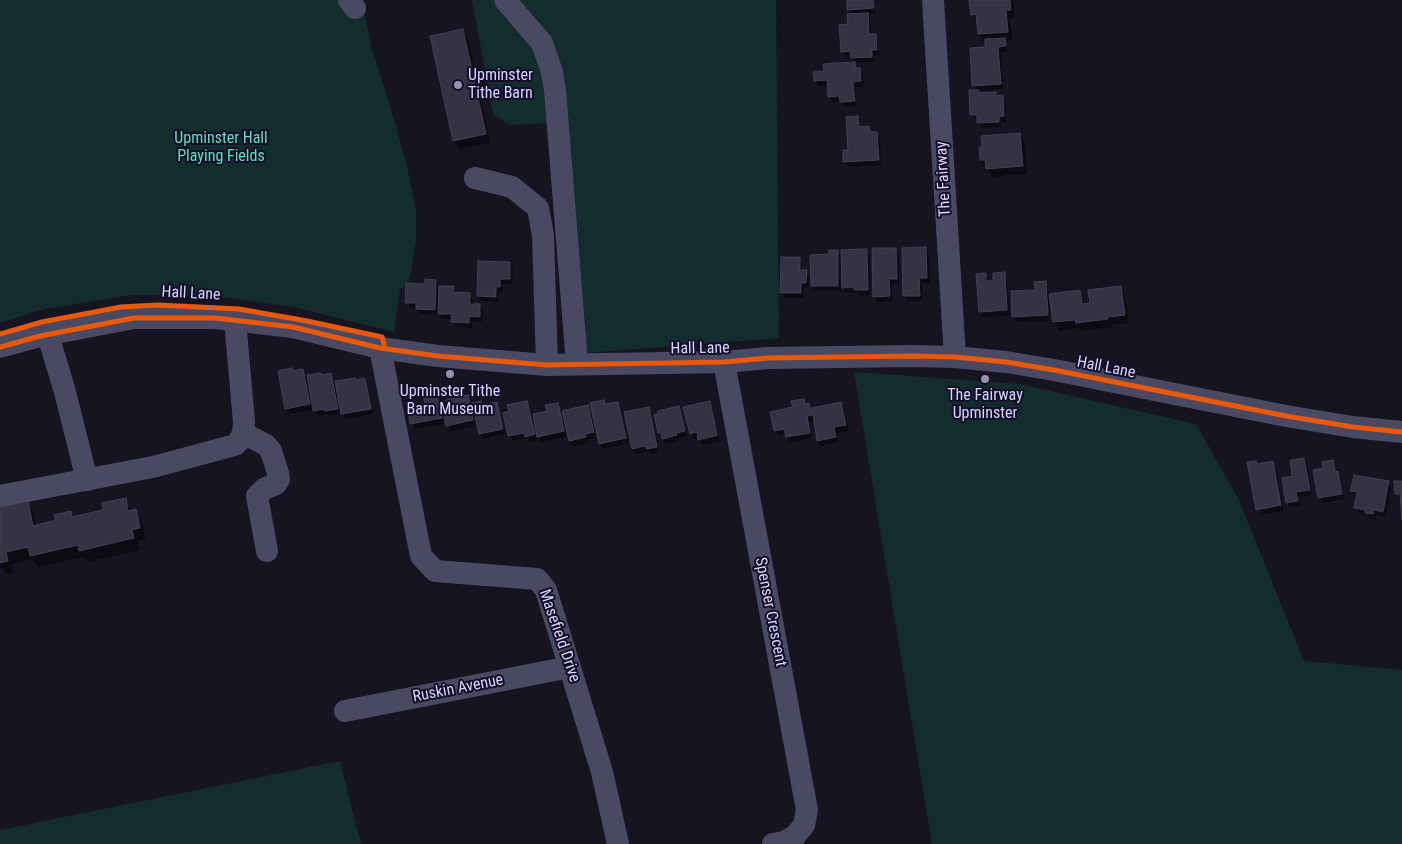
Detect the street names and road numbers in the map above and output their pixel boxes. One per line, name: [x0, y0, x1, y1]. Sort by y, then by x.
street label: The Fairway: [932, 141, 956, 217]
street label: Hall Lane: [161, 283, 221, 305]
street label: Hall Lane: [670, 339, 730, 359]
street label: Hall Lane: [1075, 353, 1137, 383]
street label: Spenser Crescent: [750, 556, 790, 668]
street label: Masefield Drive: [534, 587, 584, 685]
street label: Ruskin Avenue: [411, 671, 505, 707]

